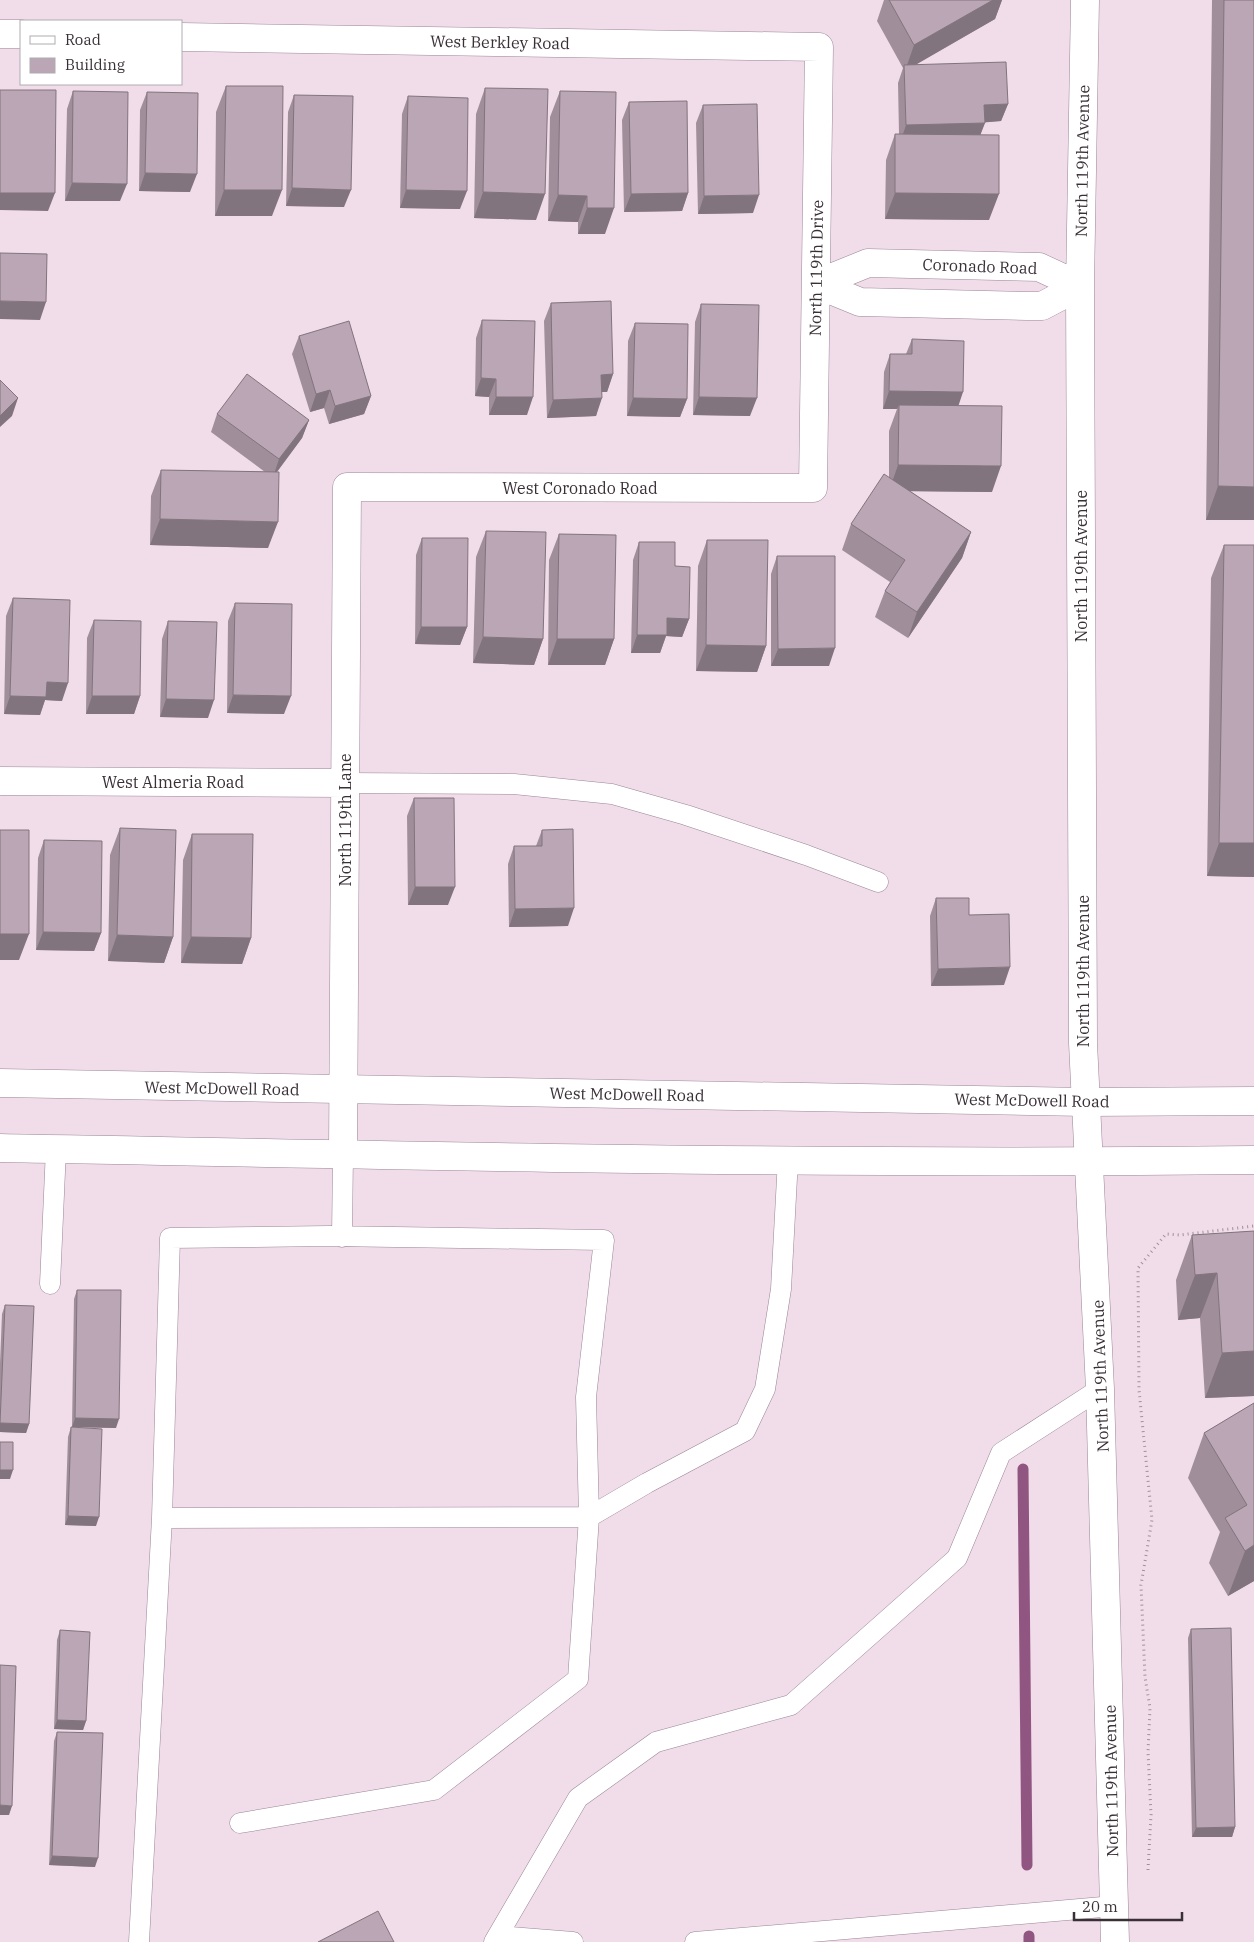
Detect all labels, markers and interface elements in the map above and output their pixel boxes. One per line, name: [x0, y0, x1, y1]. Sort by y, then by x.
legend: [20, 20, 182, 85]
text: Road: [65, 30, 101, 49]
street label: West Berkley Road: [430, 31, 570, 53]
text: Building: [65, 55, 125, 74]
street label: North 119th Avenue: [1071, 85, 1093, 237]
street label: North 119th Drive: [805, 200, 827, 336]
street label: Coronado Road: [922, 254, 1038, 278]
street label: West Coronado Road: [502, 478, 658, 498]
street label: North 119th Avenue: [1071, 490, 1091, 642]
street label: North 119th Lane: [335, 753, 355, 887]
street label: West Almeria Road: [102, 772, 245, 792]
street label: North 119th Avenue: [1073, 895, 1093, 1047]
street label: West McDowell Road: [144, 1077, 300, 1099]
street label: West McDowell Road: [549, 1083, 705, 1105]
street label: West McDowell Road: [954, 1089, 1110, 1111]
street label: North 119th Avenue: [1087, 1300, 1113, 1452]
street label: North 119th Avenue: [1100, 1705, 1122, 1857]
scale bar: [1074, 1890, 1182, 1922]
text: 20 m: [1082, 1897, 1118, 1916]

